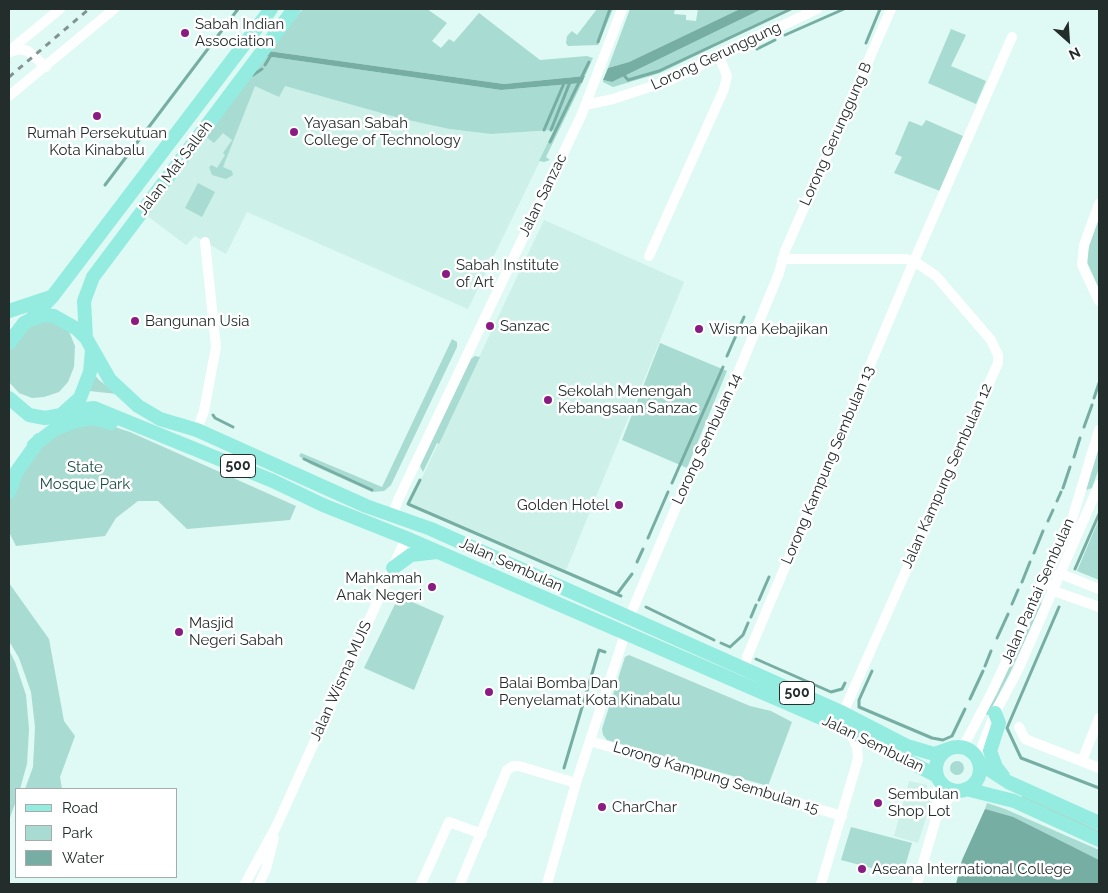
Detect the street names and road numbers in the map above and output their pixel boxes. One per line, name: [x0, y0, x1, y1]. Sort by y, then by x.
street label: Lorong Gerunggung: [648, 18, 784, 94]
street label: Lorong Gerunggung B: [796, 60, 876, 208]
street label: Jalan Mat Salleh: [134, 117, 216, 219]
street label: Jalan Sanzac: [515, 151, 571, 239]
street label: Lorong Kampung Sembulan 13: [778, 363, 878, 567]
street label: Lorong Sembulan 14: [669, 371, 745, 507]
street label: Jalan Kampung Sembulan 12: [898, 381, 996, 571]
road number: 500: [220, 454, 256, 478]
street label: Jalan Pantai Sembulan: [998, 515, 1078, 667]
street label: Jalan Sembulan: [457, 534, 565, 596]
street label: Jalan Wisma MUIS: [306, 618, 376, 744]
road number: 500: [780, 681, 814, 704]
street label: Jalan Sembulan: [819, 712, 927, 776]
street label: Lorong Kampung Sembulan 15: [611, 738, 821, 818]

